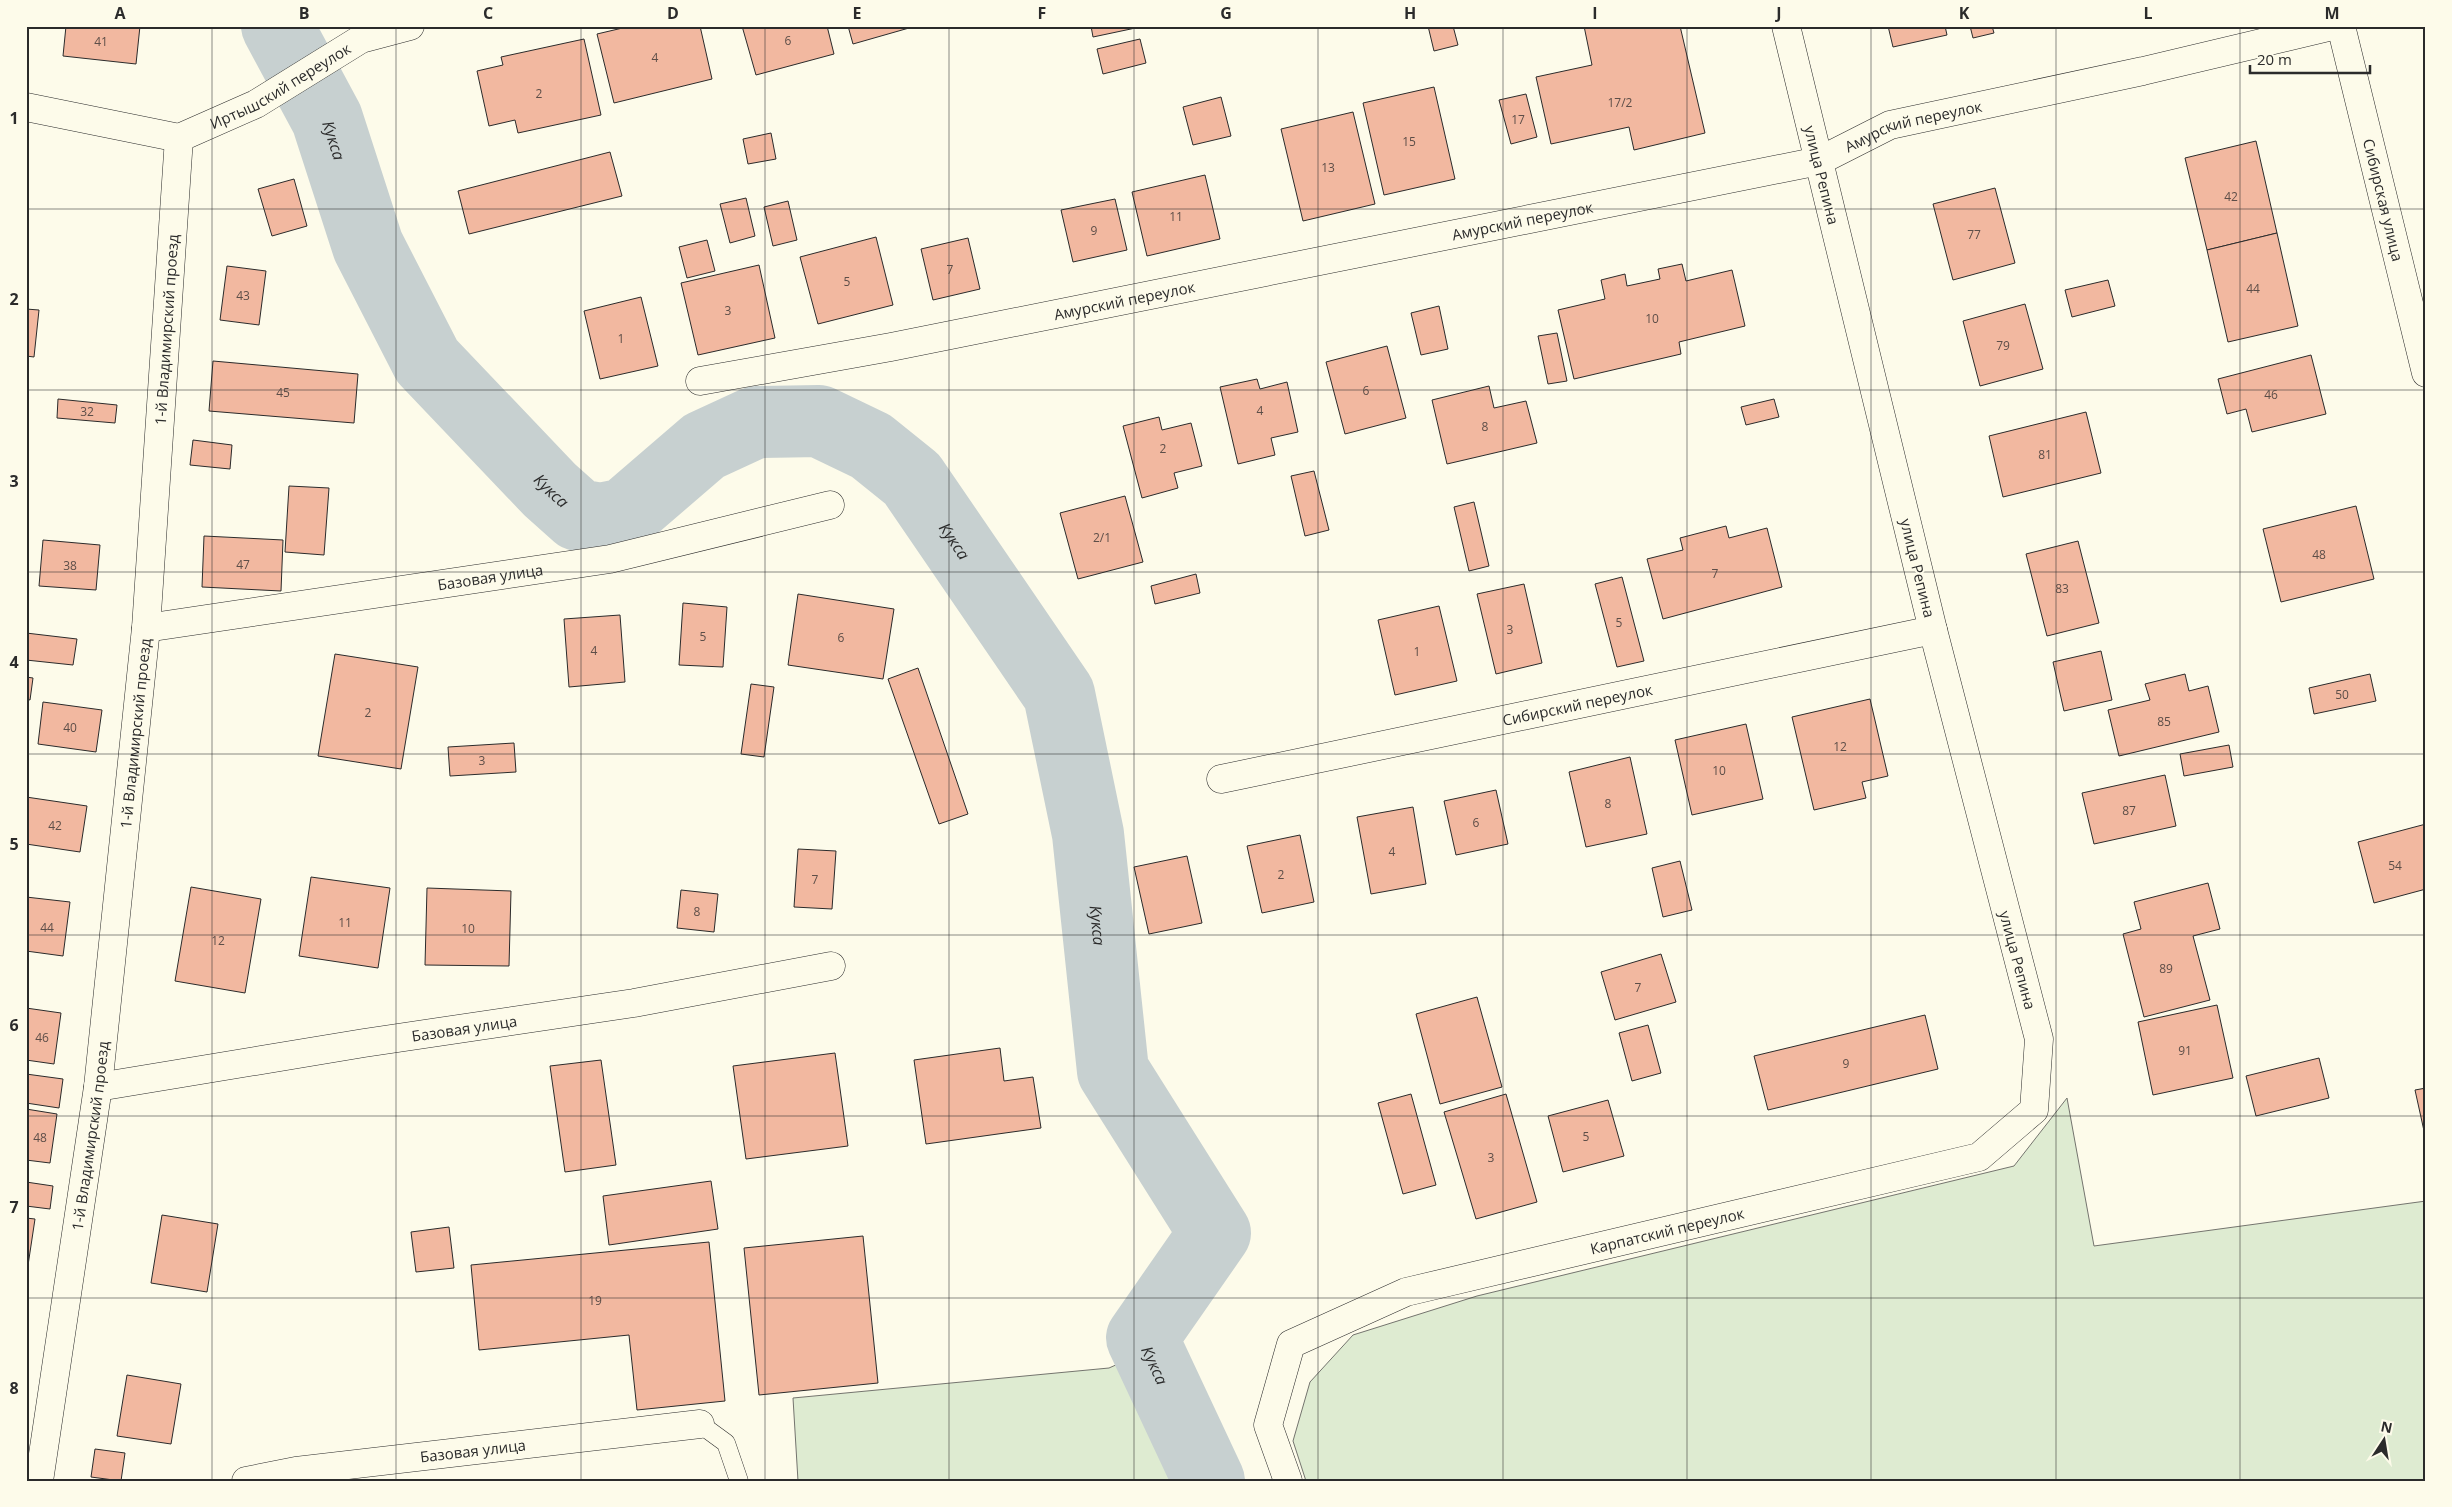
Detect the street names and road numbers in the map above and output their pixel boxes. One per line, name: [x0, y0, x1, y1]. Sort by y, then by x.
street label: Иртышский переулок: [207, 38, 354, 133]
street label: Амурский переулок: [1841, 96, 1984, 156]
street label: улица Репина: [1800, 123, 1844, 227]
street label: Сибирская улица: [2359, 137, 2408, 263]
street label: Амурский переулок: [1450, 196, 1595, 244]
street label: 1-й Владимирский проезд: [150, 233, 183, 426]
street label: Амурский переулок: [1052, 276, 1197, 324]
street label: улица Репина: [1896, 516, 1940, 620]
street label: Базовая улица: [436, 559, 544, 595]
street label: 1-й Владимирский проезд: [115, 637, 155, 829]
street label: Сибирский переулок: [1500, 679, 1654, 730]
street label: улица Репина: [1995, 908, 2041, 1012]
street label: Базовая улица: [410, 1010, 518, 1046]
street label: 1-й Владимирский проезд: [67, 1040, 113, 1232]
street label: Карпатский переулок: [1588, 1203, 1746, 1258]
street label: Базовая улица: [419, 1434, 527, 1467]

